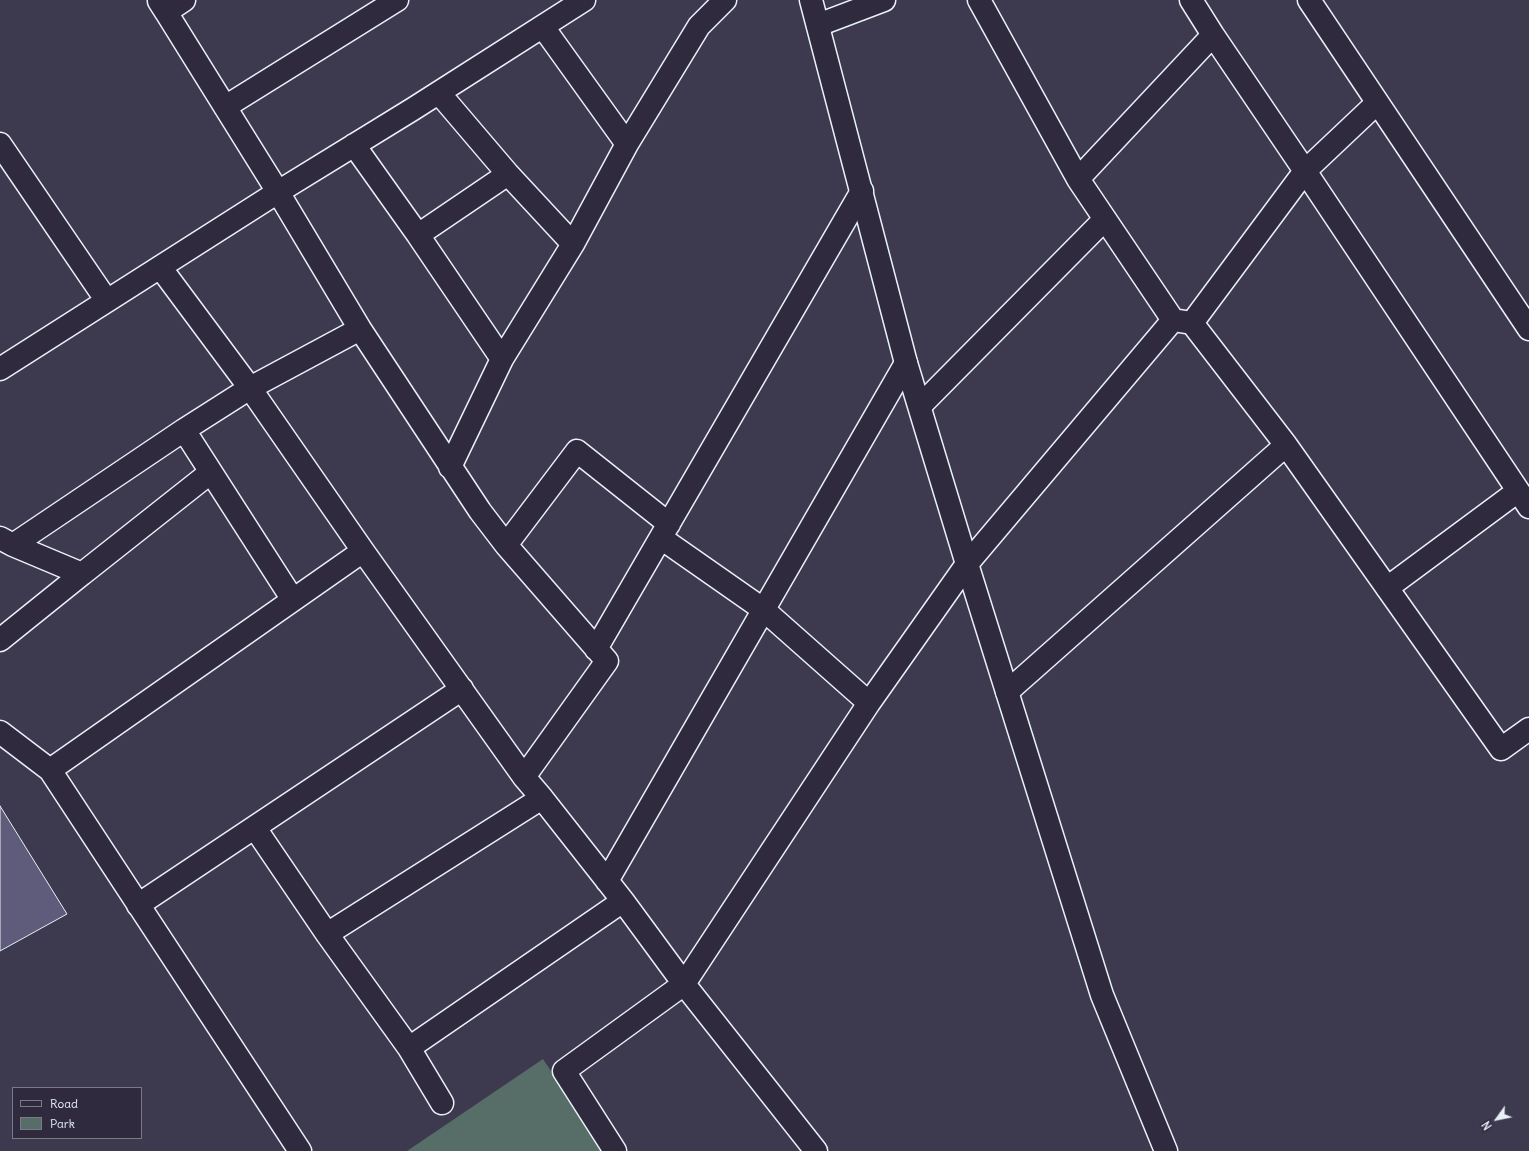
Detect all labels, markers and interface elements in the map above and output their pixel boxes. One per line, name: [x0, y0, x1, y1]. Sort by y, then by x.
legend: [12, 1087, 142, 1139]
text: Road: [50, 1096, 78, 1111]
north arrow: [1477, 1099, 1517, 1139]
text: Park: [50, 1116, 75, 1131]
text: N: [1479, 1119, 1495, 1133]

